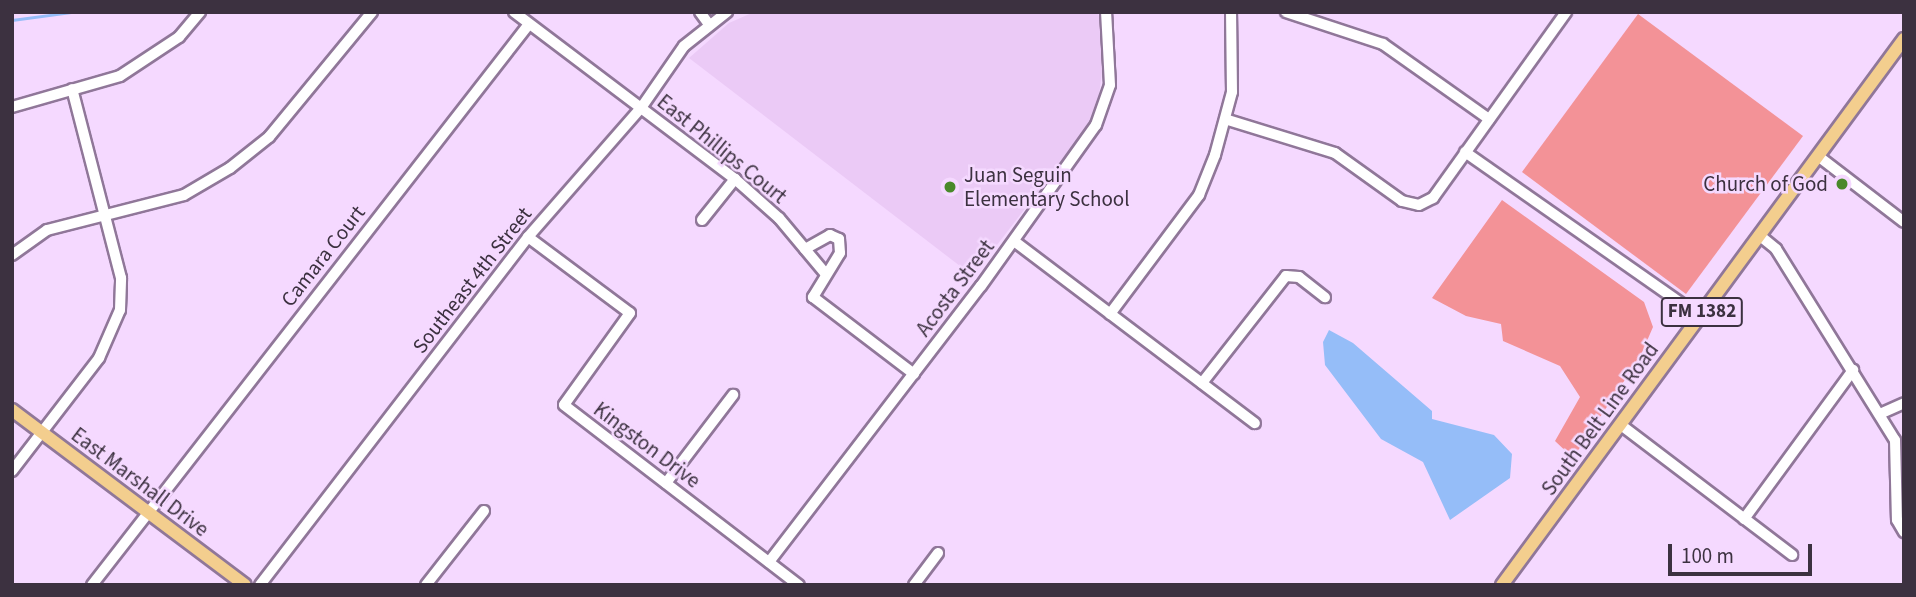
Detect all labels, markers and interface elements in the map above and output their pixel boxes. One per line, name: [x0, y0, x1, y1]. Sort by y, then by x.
street label: East Phillips Court: [652, 89, 792, 209]
place label: Juan Seguin Elementary School: [964, 162, 1130, 212]
place label: Church of God: [1703, 171, 1828, 197]
marker: Church of God: [1834, 176, 1850, 192]
marker: Juan Seguin Elementary School: [942, 179, 958, 195]
street label: Camara Court: [276, 200, 370, 312]
street label: Southeast 4th Street: [407, 202, 537, 358]
street label: Acosta Street: [911, 235, 999, 341]
road number: FM 1382: [1660, 296, 1744, 328]
street label: South Belt Line Road: [1536, 338, 1664, 500]
street label: Kingston Drive: [589, 397, 705, 493]
street label: East Marshall Drive: [66, 422, 214, 542]
scale bar: [1671, 530, 1814, 574]
text: 100 m: [1681, 541, 1734, 571]

